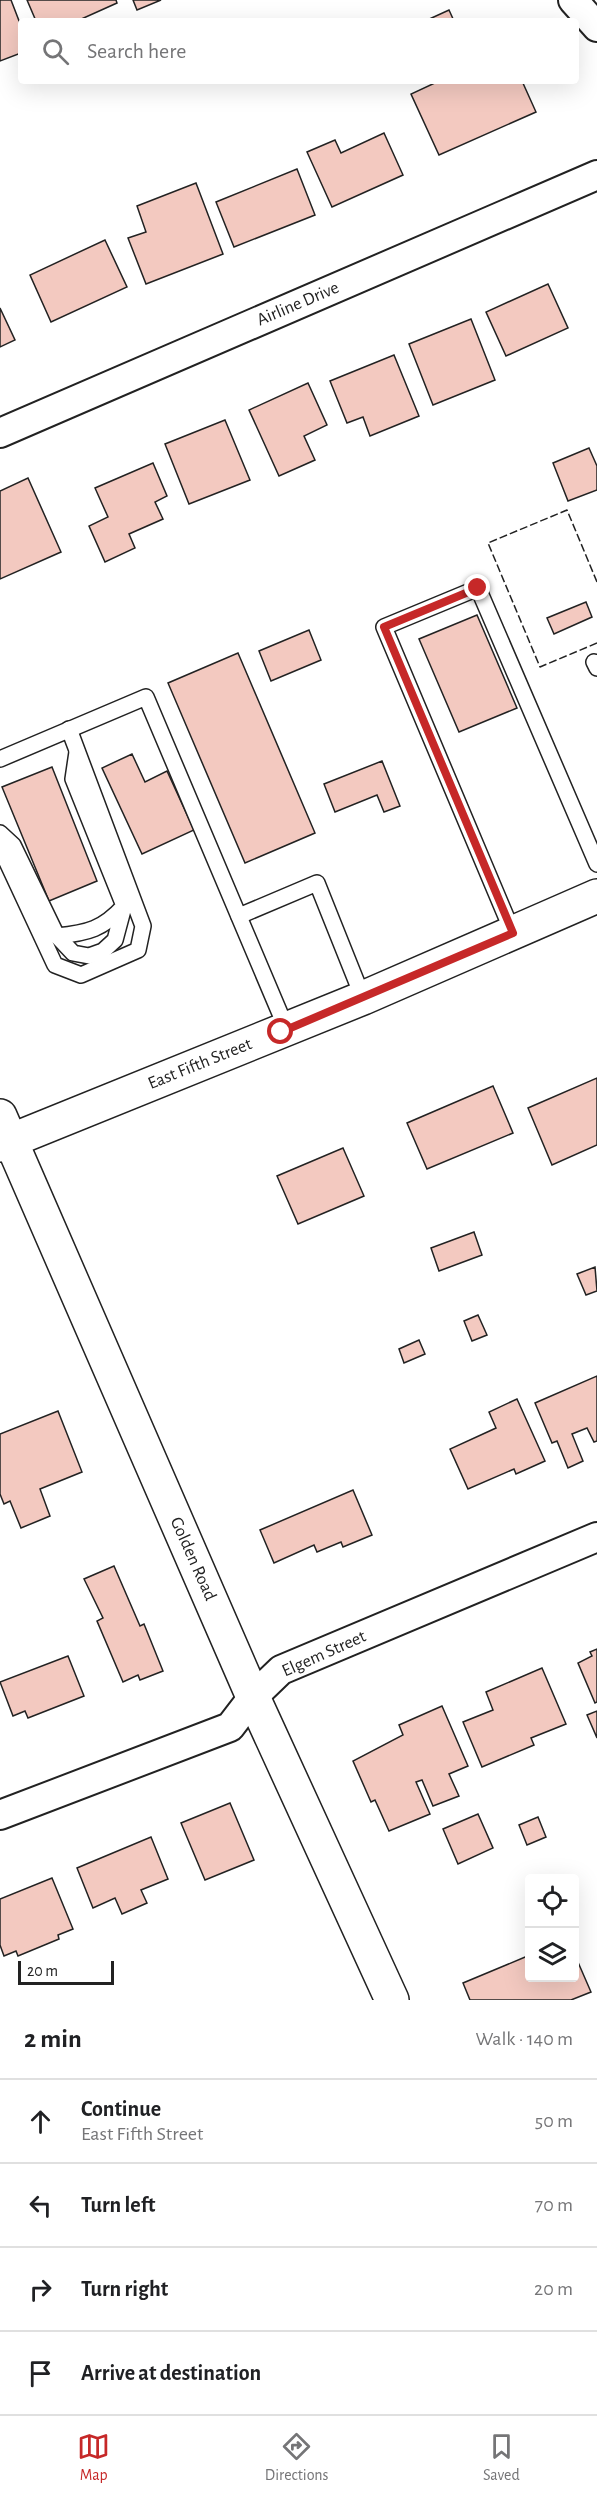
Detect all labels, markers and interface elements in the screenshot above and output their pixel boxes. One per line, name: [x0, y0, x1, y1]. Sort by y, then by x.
search box: [18, 18, 579, 84]
icon: search: [39, 35, 72, 68]
text: Search here: [87, 40, 186, 62]
street label: Airline Drive: [254, 279, 342, 329]
route end: [464, 574, 490, 600]
route start: [267, 1018, 293, 1044]
street label: East Fifth Street: [146, 1035, 255, 1093]
street label: Golden Road: [167, 1515, 219, 1603]
street label: Elgem Street: [279, 1627, 369, 1681]
map controls: [525, 1874, 579, 1982]
button: locate: [525, 1874, 579, 1928]
button: layers: [525, 1928, 579, 1982]
scale bar: [18, 1958, 114, 1986]
text: 20 m: [27, 1963, 58, 1979]
text: 2 min: [24, 2026, 82, 2052]
text: Walk · 140 m: [475, 2029, 573, 2049]
text: Continue: [81, 2098, 161, 2120]
icon: ahead: [24, 2105, 57, 2138]
text: 50 m: [535, 2111, 573, 2131]
text: East Fifth Street: [81, 2124, 203, 2144]
icon: left: [24, 2189, 57, 2222]
text: Turn left: [81, 2194, 155, 2216]
text: 70 m: [535, 2195, 573, 2215]
icon: right: [24, 2273, 57, 2306]
text: Turn right: [81, 2278, 168, 2300]
text: 20 m: [534, 2279, 573, 2299]
icon: arrive: [24, 2357, 57, 2390]
text: Arrive at destination: [81, 2362, 261, 2384]
tab: Map: [77, 2430, 110, 2485]
tab: Directions: [265, 2430, 329, 2485]
tab: Saved: [483, 2430, 520, 2485]

